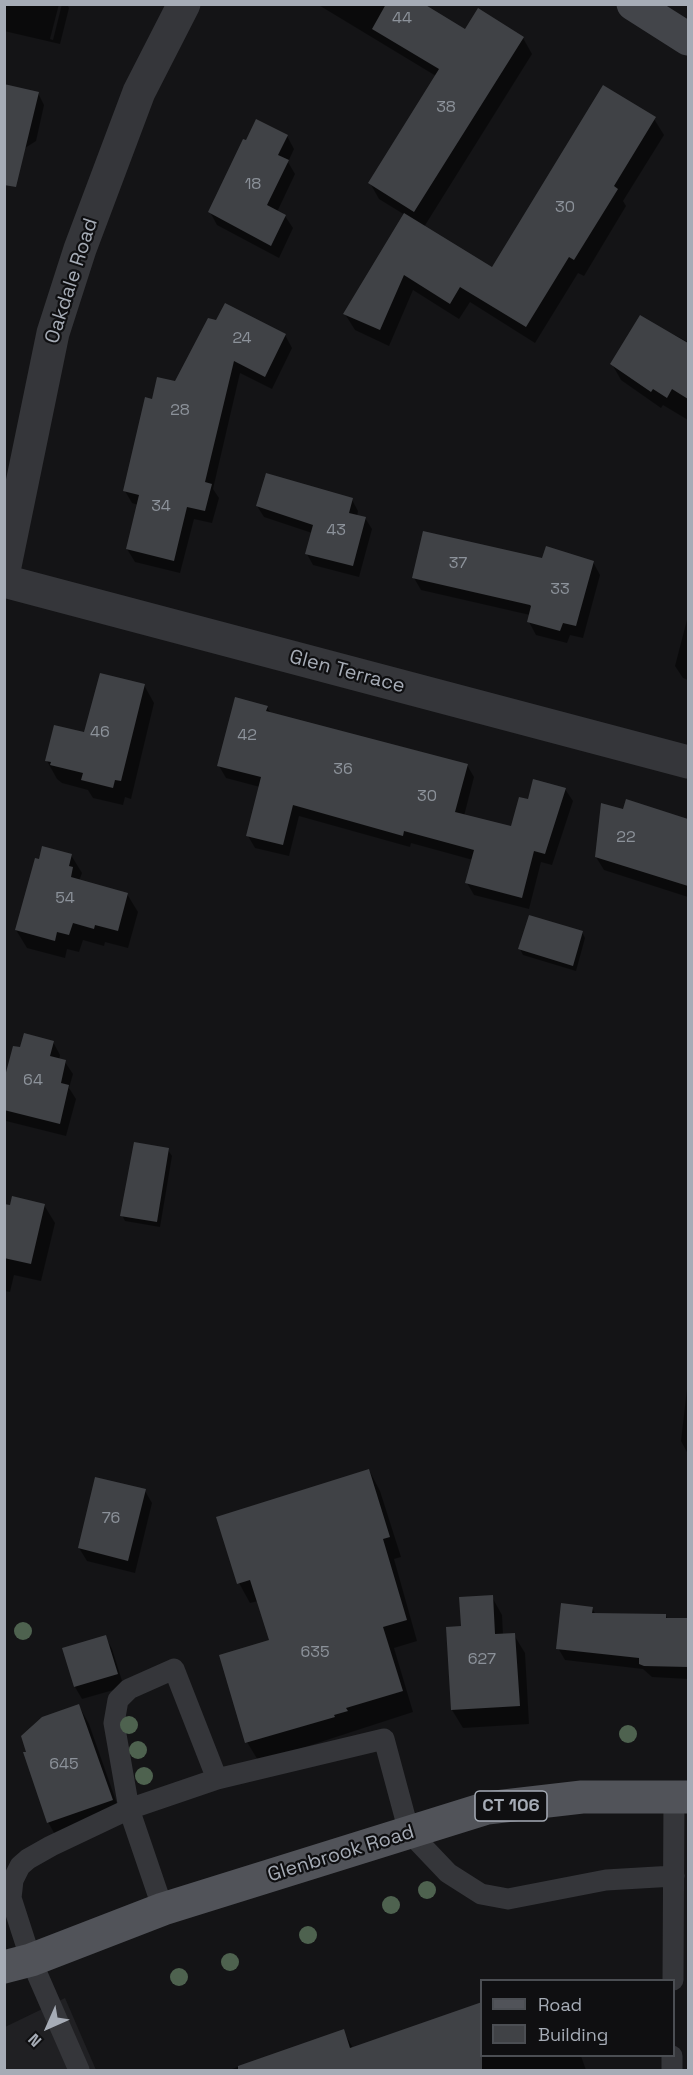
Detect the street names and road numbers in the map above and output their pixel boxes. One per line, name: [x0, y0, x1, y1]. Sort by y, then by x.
street label: Oakdale Road: [40, 215, 104, 347]
street label: Glen Terrace: [287, 645, 407, 699]
road number: CT 106: [475, 1791, 547, 1821]
street label: Glenbrook Road: [265, 1820, 417, 1888]

